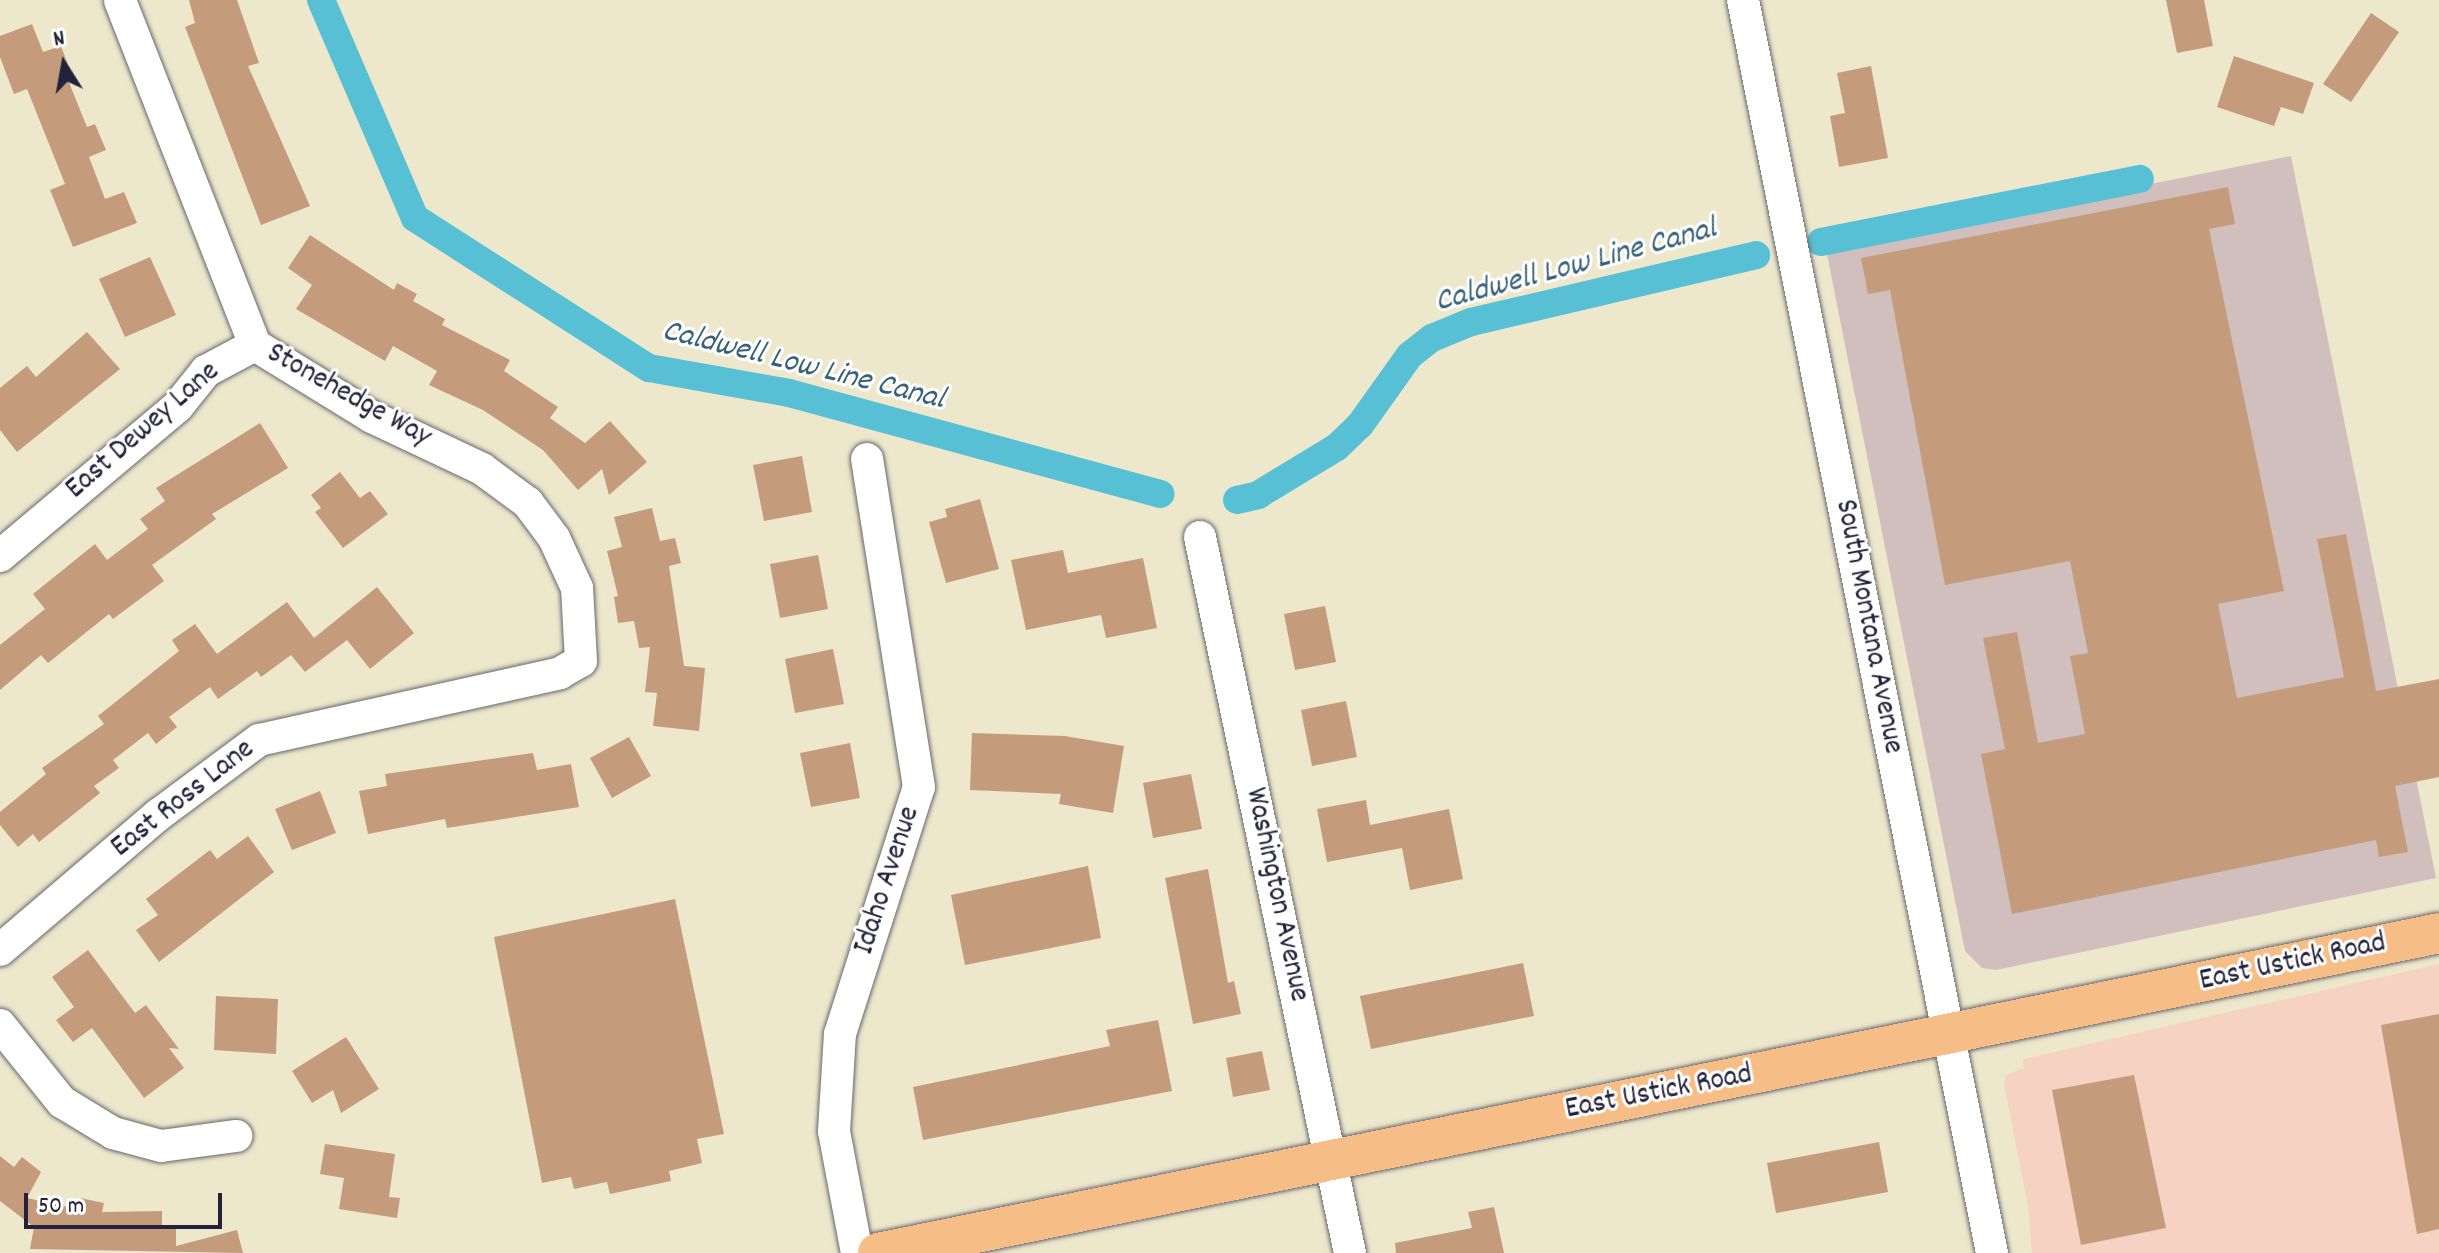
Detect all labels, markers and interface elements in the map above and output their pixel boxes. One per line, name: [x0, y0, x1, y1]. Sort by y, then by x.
north arrow: [24, 24, 104, 104]
text: N: [51, 24, 68, 56]
water label: Caldwell Low Line Canal: [1431, 211, 1721, 323]
water label: Caldwell Low Line Canal: [658, 313, 948, 421]
street label: Stonehedge Way: [260, 337, 436, 457]
street label: East Dewey Lane: [60, 355, 228, 509]
street label: South Montana Avenue: [1825, 497, 1909, 757]
street label: East Ross Lane: [105, 733, 263, 867]
street label: Washington Avenue: [1235, 785, 1315, 1005]
street label: Idaho Avenue: [848, 802, 930, 960]
street label: East Ustick Road: [2197, 927, 2389, 1001]
street label: East Ustick Road: [1563, 1058, 1755, 1130]
scale bar: [28, 1177, 226, 1227]
text: 50 m: [38, 1190, 84, 1224]

